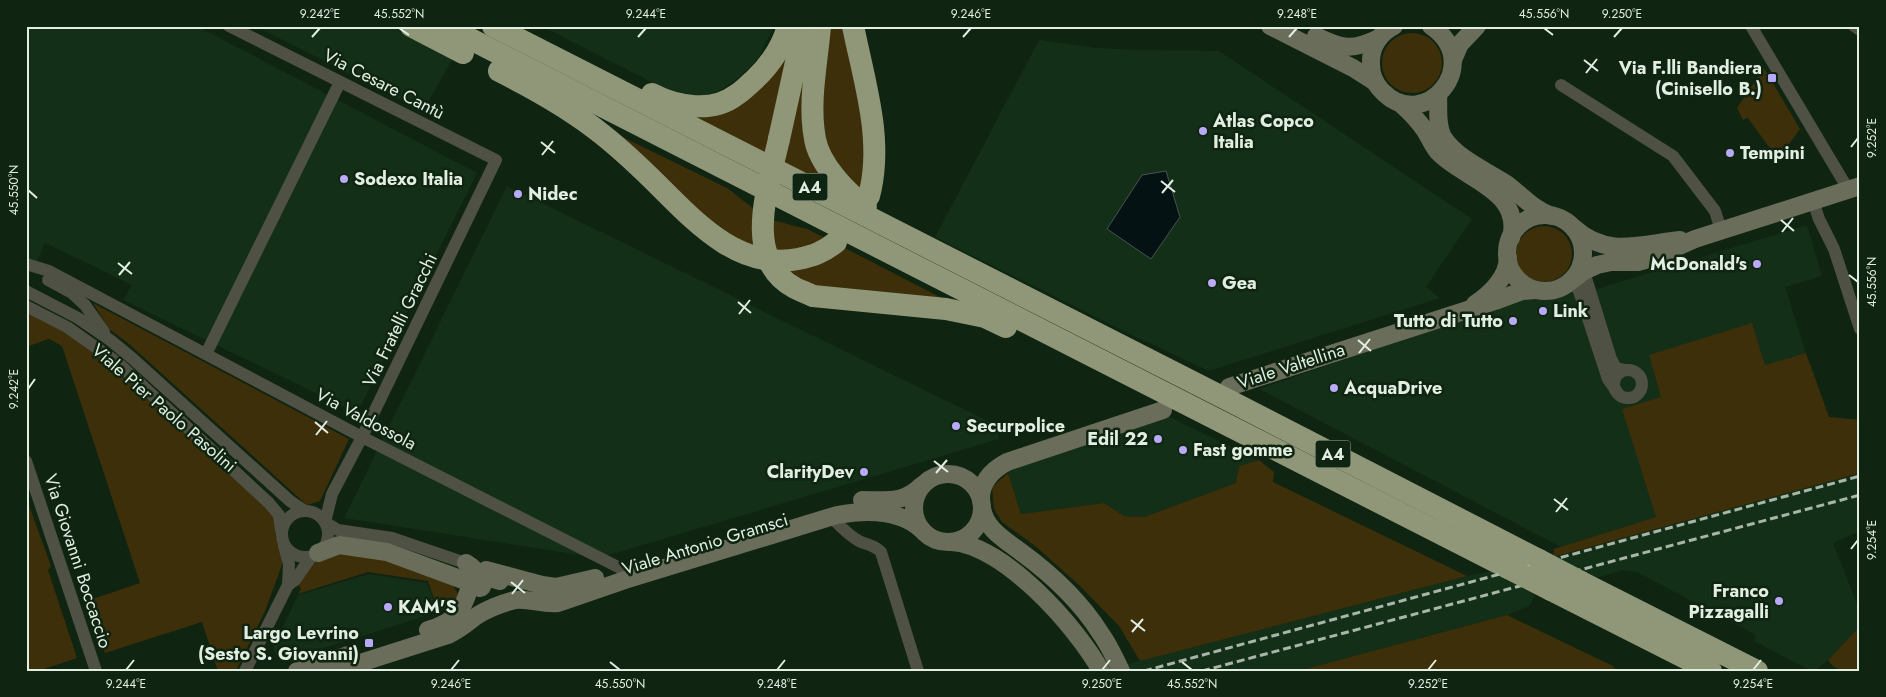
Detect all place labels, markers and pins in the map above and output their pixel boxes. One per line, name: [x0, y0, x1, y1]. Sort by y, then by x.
place label: Via F.lli Bandiera (Cinisello B.): [1618, 55, 1762, 102]
marker: Via F.lli Bandiera (Cinisello B.): [1766, 72, 1778, 84]
place label: Atlas Copco Italia: [1212, 108, 1314, 155]
marker: Atlas Copco Italia: [1197, 125, 1209, 137]
place label: Tempini: [1740, 140, 1805, 166]
marker: Tempini: [1724, 147, 1736, 159]
place label: Sodexo Italia: [354, 166, 463, 192]
marker: Sodexo Italia: [338, 173, 350, 185]
place label: Nidec: [528, 181, 578, 207]
marker: Nidec: [512, 188, 524, 200]
place label: McDonald's: [1650, 251, 1747, 277]
marker: McDonald's: [1751, 258, 1763, 270]
place label: Gea: [1222, 270, 1257, 296]
marker: Gea: [1206, 277, 1218, 289]
place label: Link: [1553, 298, 1589, 324]
marker: Link: [1537, 305, 1549, 317]
place label: Tutto di Tutto: [1394, 308, 1503, 334]
marker: Tutto di Tutto: [1507, 315, 1519, 327]
place label: AcquaDrive: [1343, 375, 1442, 401]
marker: AcquaDrive: [1328, 382, 1340, 394]
place label: Securpolice: [966, 413, 1065, 439]
marker: Securpolice: [950, 420, 962, 432]
place label: Edil 22: [1087, 426, 1148, 452]
marker: Edil 22: [1152, 433, 1164, 445]
place label: Fast gomme: [1193, 437, 1293, 463]
marker: Fast gomme: [1177, 444, 1189, 456]
place label: ClarityDev: [767, 459, 855, 485]
marker: ClarityDev: [858, 466, 870, 478]
place label: Franco Pizzagalli: [1688, 578, 1769, 625]
place label: KAM'S: [398, 594, 457, 620]
marker: Franco Pizzagalli: [1773, 595, 1785, 607]
marker: KAM'S: [382, 601, 394, 613]
place label: Largo Levrino (Sesto S. Giovanni): [198, 620, 359, 667]
marker: Largo Levrino (Sesto S. Giovanni): [363, 637, 375, 649]

